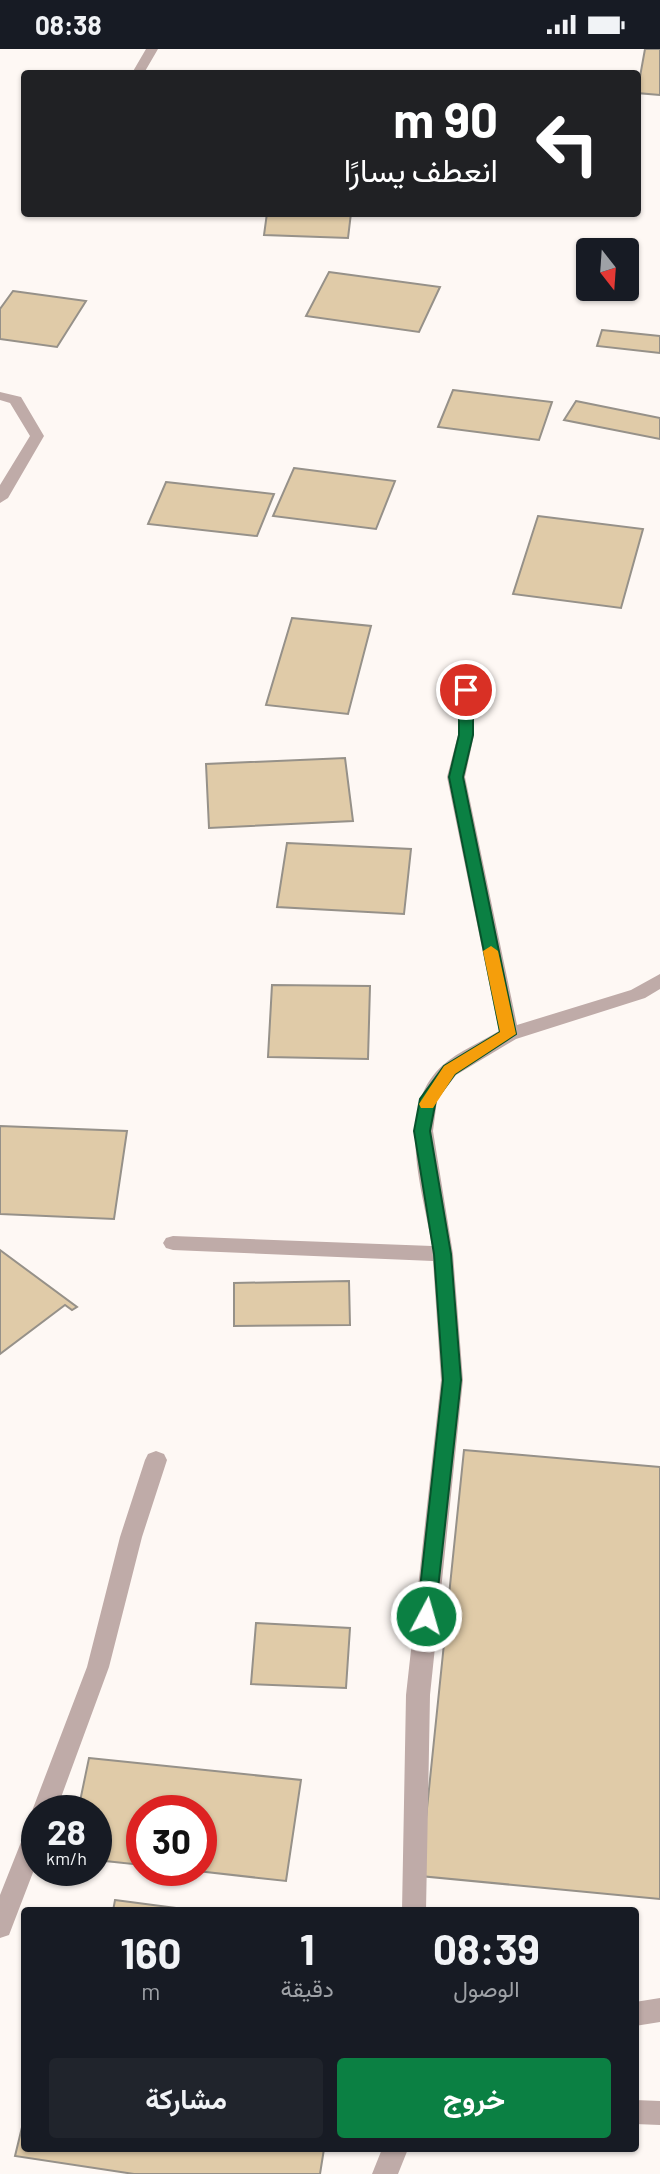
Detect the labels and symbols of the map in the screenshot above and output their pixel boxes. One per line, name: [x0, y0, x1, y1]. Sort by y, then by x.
north arrow: [576, 238, 639, 301]
pin: [436, 660, 496, 720]
position arrow: [389, 1579, 463, 1653]
speed limit sign: 30: [126, 1795, 217, 1886]

